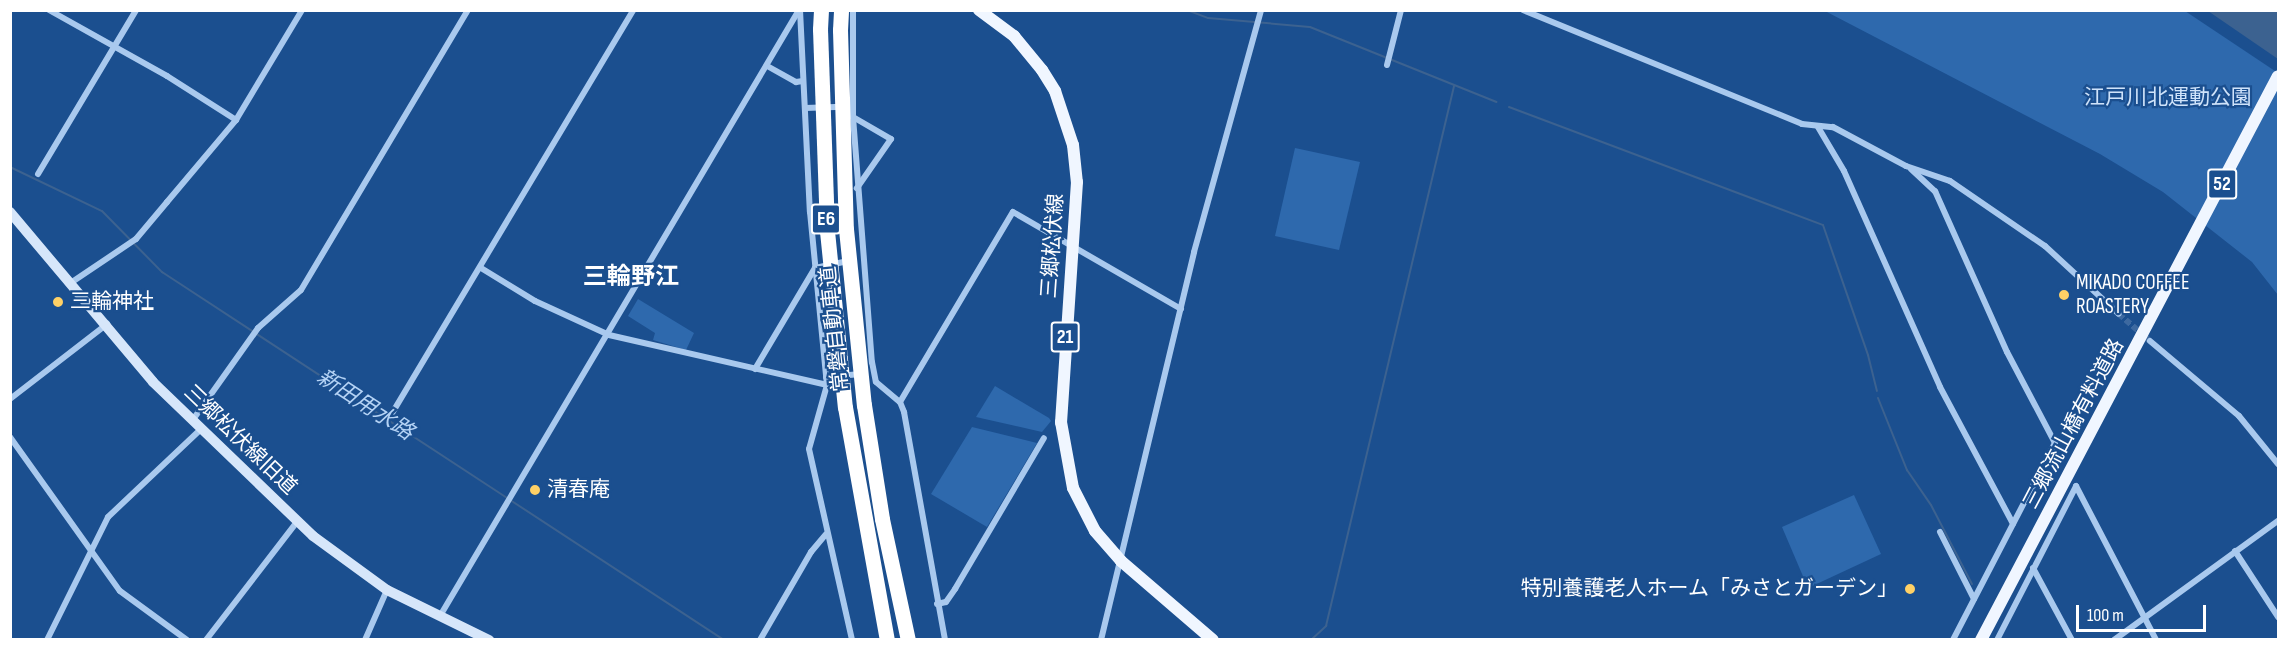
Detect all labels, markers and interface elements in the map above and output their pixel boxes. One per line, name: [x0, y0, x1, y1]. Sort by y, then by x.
park label: 江戸川北運動公園: [2084, 85, 2252, 111]
road number: 52: [2207, 167, 2237, 201]
street label: 三郷松伏線: [1037, 193, 1069, 299]
road number: E6: [810, 202, 842, 236]
district label: 三輪野江: [583, 263, 679, 291]
street label: 常磐自動車道: [816, 265, 854, 393]
place label: MIKADO COFFEE ROASTERY: [2076, 270, 2190, 320]
marker: MIKADO COFFEE ROASTERY: [2057, 288, 2071, 302]
place label: 三輪神社: [70, 289, 154, 315]
marker: 三輪神社: [51, 295, 65, 309]
road number: 21: [1050, 320, 1080, 354]
street label: 三郷流山橋有料道路: [2019, 335, 2129, 513]
water label: 新田用水路: [312, 364, 418, 446]
street label: 三郷松伏線旧道: [178, 380, 302, 500]
place label: 清春庵: [547, 477, 610, 503]
marker: 清春庵: [528, 483, 542, 497]
place label: 特別養護老人ホーム「みさとガーデン」: [1520, 576, 1898, 602]
marker: 特別養護老人ホーム「みさとガーデン」: [1903, 582, 1917, 596]
scale bar: [2079, 593, 2210, 631]
text: 100 m: [2087, 605, 2124, 626]

